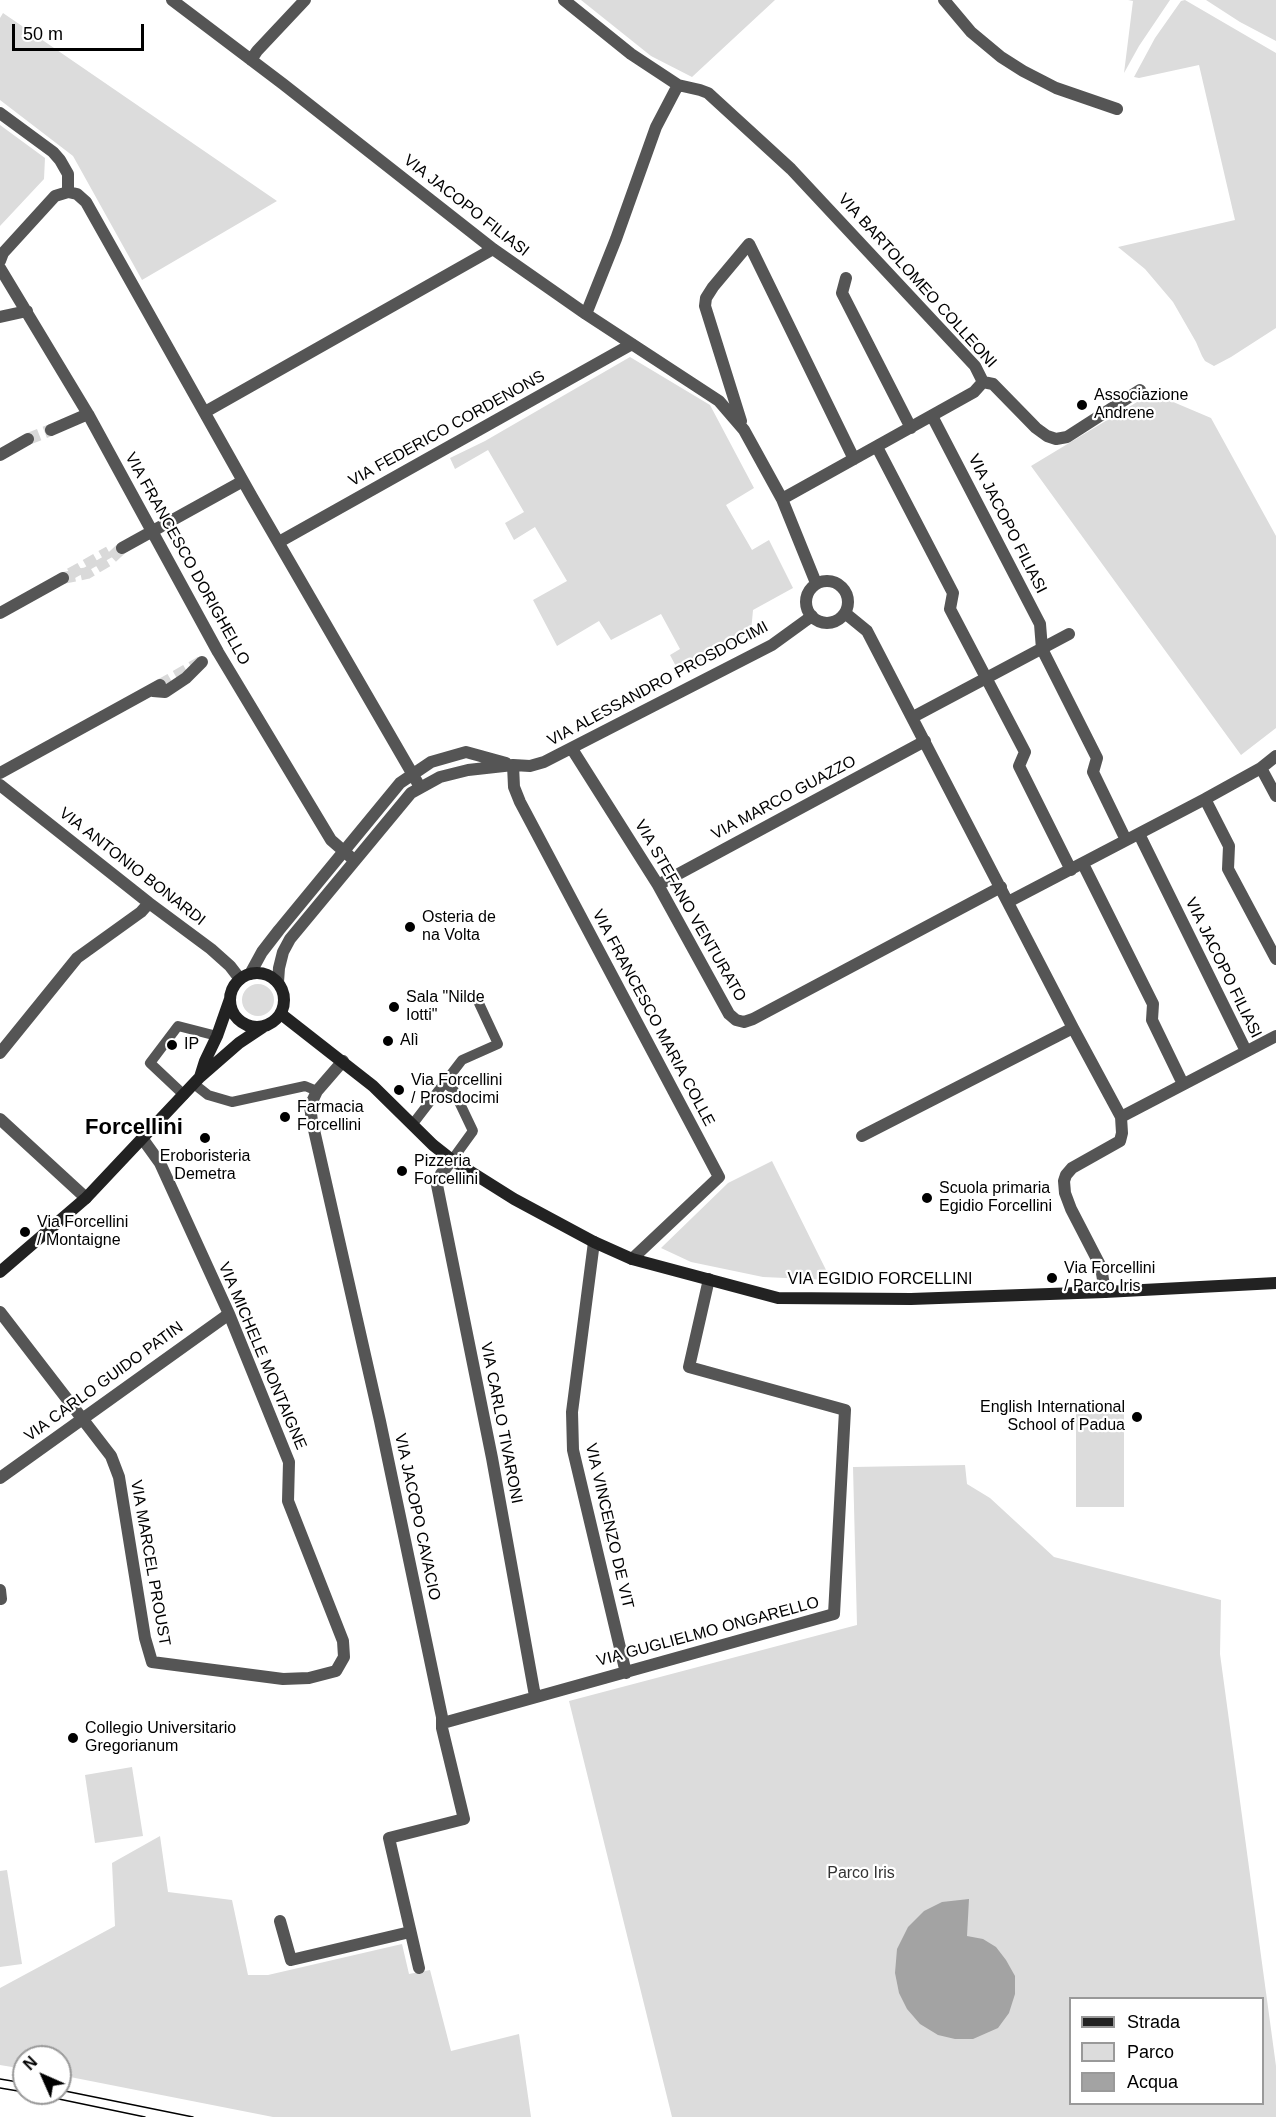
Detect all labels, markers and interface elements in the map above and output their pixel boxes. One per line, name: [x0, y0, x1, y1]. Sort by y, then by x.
scale bar: [15, 12, 147, 50]
text: 50 m: [23, 24, 63, 44]
street label: VIA JACOPO FILIASI: [399, 151, 533, 261]
street label: VIA BARTOLOMEO COLLEONI: [834, 190, 1000, 372]
street label: VIA FEDERICO CORDENONS: [346, 367, 548, 491]
place label: Associazione Andrene: [1094, 386, 1188, 424]
marker: Associazione Andrene: [1075, 398, 1089, 412]
street label: VIA FRANCESCO DORIGHELLO: [120, 449, 254, 669]
street label: VIA JACOPO FILIASI: [964, 451, 1050, 597]
street label: VIA ALESSANDRO PROSDOCIMI: [544, 618, 772, 750]
street label: VIA MARCO GUAZZO: [708, 752, 860, 844]
street label: VIA ANTONIO BONARDI: [55, 804, 209, 930]
street label: VIA STEFANO VENTURATO: [630, 817, 750, 1005]
street label: VIA JACOPO FILIASI: [1181, 895, 1265, 1041]
street label: VIA FRANCESCO MARIA COLLE: [588, 906, 718, 1130]
place label: Osteria de na Volta: [422, 908, 496, 946]
marker: Osteria de na Volta: [403, 920, 417, 934]
place label: Sala "Nilde Iotti": [406, 988, 485, 1026]
marker: Sala "Nilde Iotti": [387, 1000, 401, 1014]
place label: Alì: [400, 1031, 419, 1051]
marker: Alì: [381, 1034, 395, 1048]
place label: IP: [184, 1035, 199, 1055]
marker: IP: [165, 1038, 179, 1052]
place label: Via Forcellini / Prosdocimi: [411, 1071, 502, 1109]
marker: Via Forcellini / Prosdocimi: [392, 1083, 406, 1097]
place label: Farmacia Forcellini: [297, 1098, 364, 1136]
marker: Farmacia Forcellini: [278, 1110, 292, 1124]
district label: Forcellini: [85, 1115, 183, 1141]
marker: Eroboristeria Demetra: [198, 1131, 212, 1145]
place label: Eroboristeria Demetra: [160, 1147, 250, 1185]
place label: Pizzeria Forcellini: [414, 1152, 478, 1190]
marker: Pizzeria Forcellini: [395, 1164, 409, 1178]
place label: Scuola primaria Egidio Forcellini: [939, 1179, 1052, 1217]
marker: Scuola primaria Egidio Forcellini: [920, 1191, 934, 1205]
place label: Via Forcellini / Montaigne: [37, 1213, 128, 1251]
marker: Via Forcellini / Montaigne: [18, 1225, 32, 1239]
place label: Via Forcellini / Parco Iris: [1064, 1259, 1155, 1297]
street label: VIA MICHELE MONTAIGNE: [214, 1260, 310, 1452]
street label: VIA EGIDIO FORCELLINI: [788, 1270, 972, 1290]
marker: Via Forcellini / Parco Iris: [1045, 1271, 1059, 1285]
street label: VIA CARLO GUIDO PATIN: [21, 1318, 187, 1446]
street label: VIA CARLO TIVARONI: [476, 1341, 526, 1505]
place label: English International School of Padua: [980, 1398, 1125, 1436]
marker: English International School of Padua: [1130, 1410, 1144, 1424]
street label: VIA JACOPO CAVACIO: [390, 1432, 444, 1602]
street label: VIA VINCENZO DE VIT: [581, 1442, 637, 1610]
street label: VIA MARCEL PROUST: [126, 1479, 174, 1647]
street label: VIA GUGLIELMO ONGARELLO: [595, 1593, 821, 1671]
place label: Collegio Universitario Gregorianum: [85, 1719, 236, 1757]
marker: Collegio Universitario Gregorianum: [66, 1731, 80, 1745]
park label: Parco Iris: [827, 1864, 895, 1884]
legend: [1069, 1997, 1264, 2105]
text: Strada: [1127, 2012, 1180, 2032]
text: Parco: [1127, 2042, 1174, 2062]
north arrow: [12, 2045, 72, 2105]
text: N: [20, 2053, 40, 2073]
text: Acqua: [1127, 2072, 1178, 2092]

